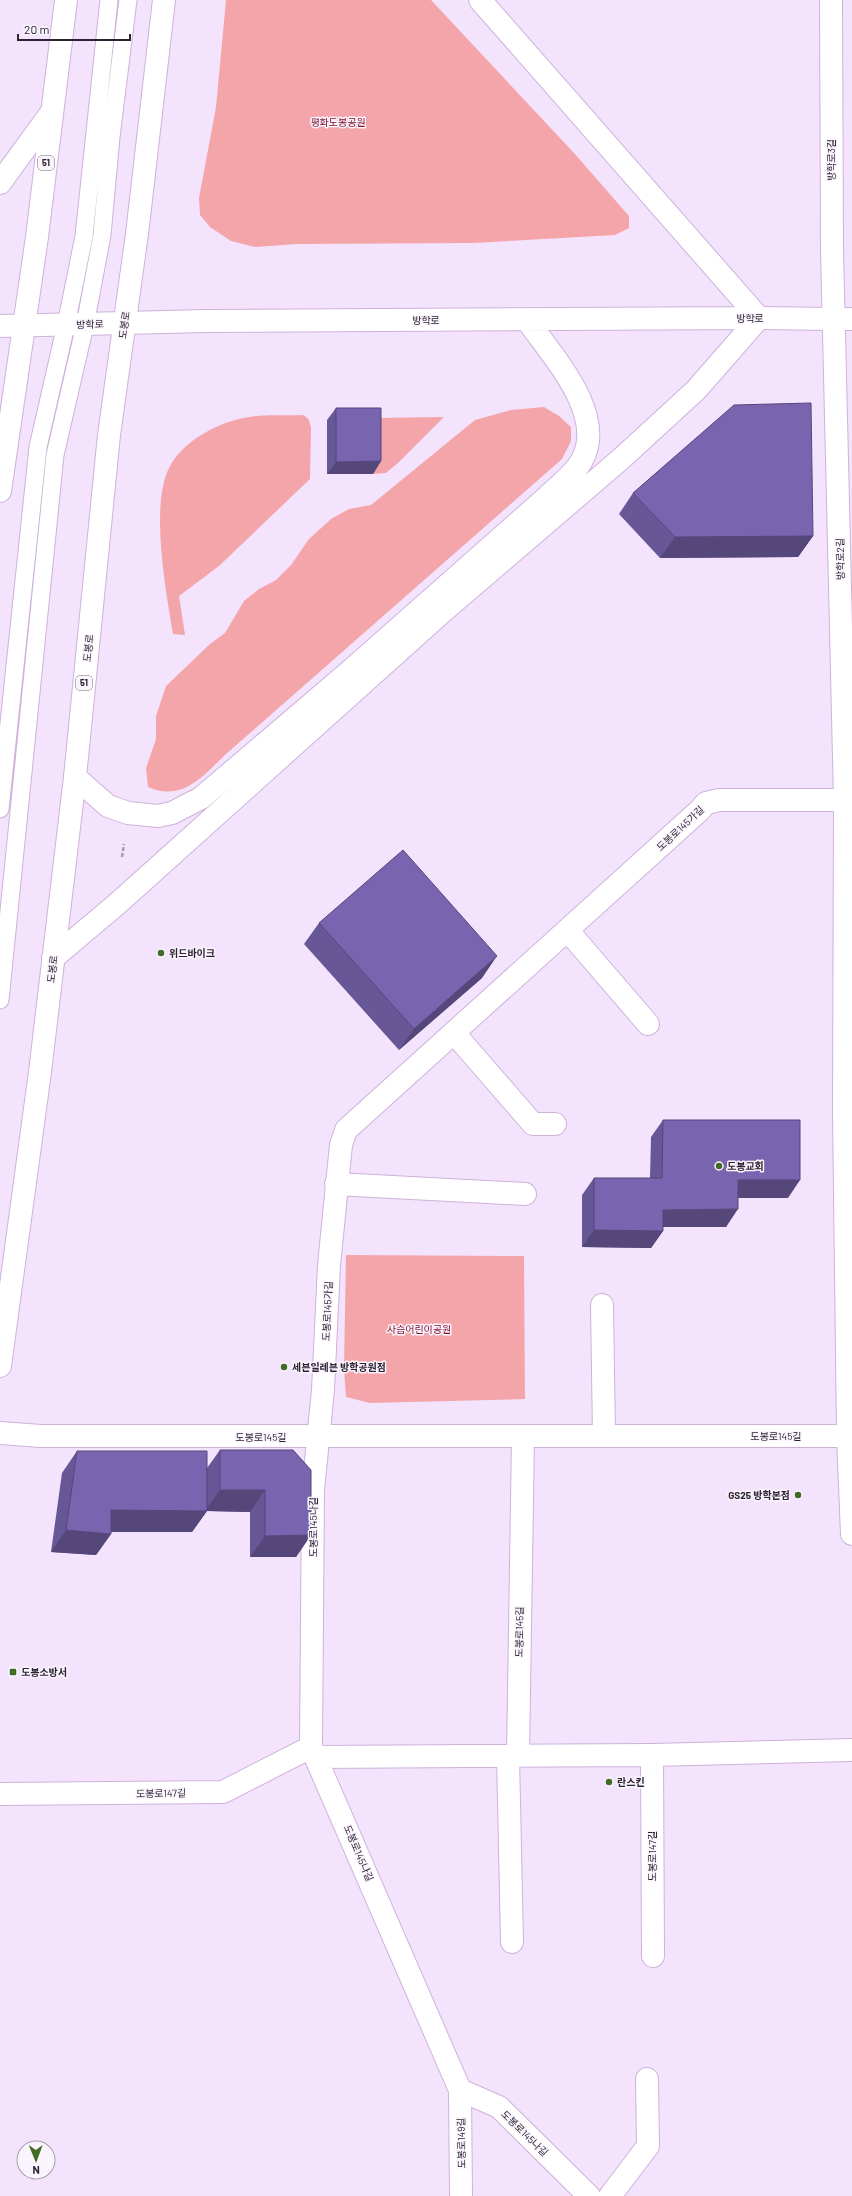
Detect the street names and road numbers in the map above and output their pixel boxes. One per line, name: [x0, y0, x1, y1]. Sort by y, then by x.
street label: 방학로3길: [825, 139, 837, 181]
road number: 51: [38, 156, 54, 170]
street label: 도봉로: [116, 310, 132, 340]
street label: 방학로: [736, 312, 764, 324]
street label: 방학로: [412, 314, 440, 326]
street label: 방학로: [76, 318, 104, 330]
street label: 방학로2길: [834, 538, 846, 580]
street label: 도봉로: [81, 634, 95, 662]
road number: 51: [76, 676, 92, 690]
street label: 도봉로145가길: [654, 803, 706, 853]
street label: 도봉로: [44, 955, 60, 983]
street label: 도봉로145가길: [319, 1281, 335, 1341]
street label: 도봉로145길: [751, 1430, 801, 1442]
street label: 도봉로145길: [236, 1431, 286, 1443]
street label: 도봉로145나길: [307, 1497, 319, 1557]
street label: 도봉로145길: [513, 1606, 525, 1658]
street label: 도봉로147길: [136, 1787, 186, 1799]
street label: 도봉로145나길: [342, 1823, 376, 1883]
street label: 도봉로147길: [646, 1831, 658, 1881]
street label: 도봉로145나길: [499, 2108, 551, 2158]
street label: 도봉로149길: [455, 2117, 467, 2169]

